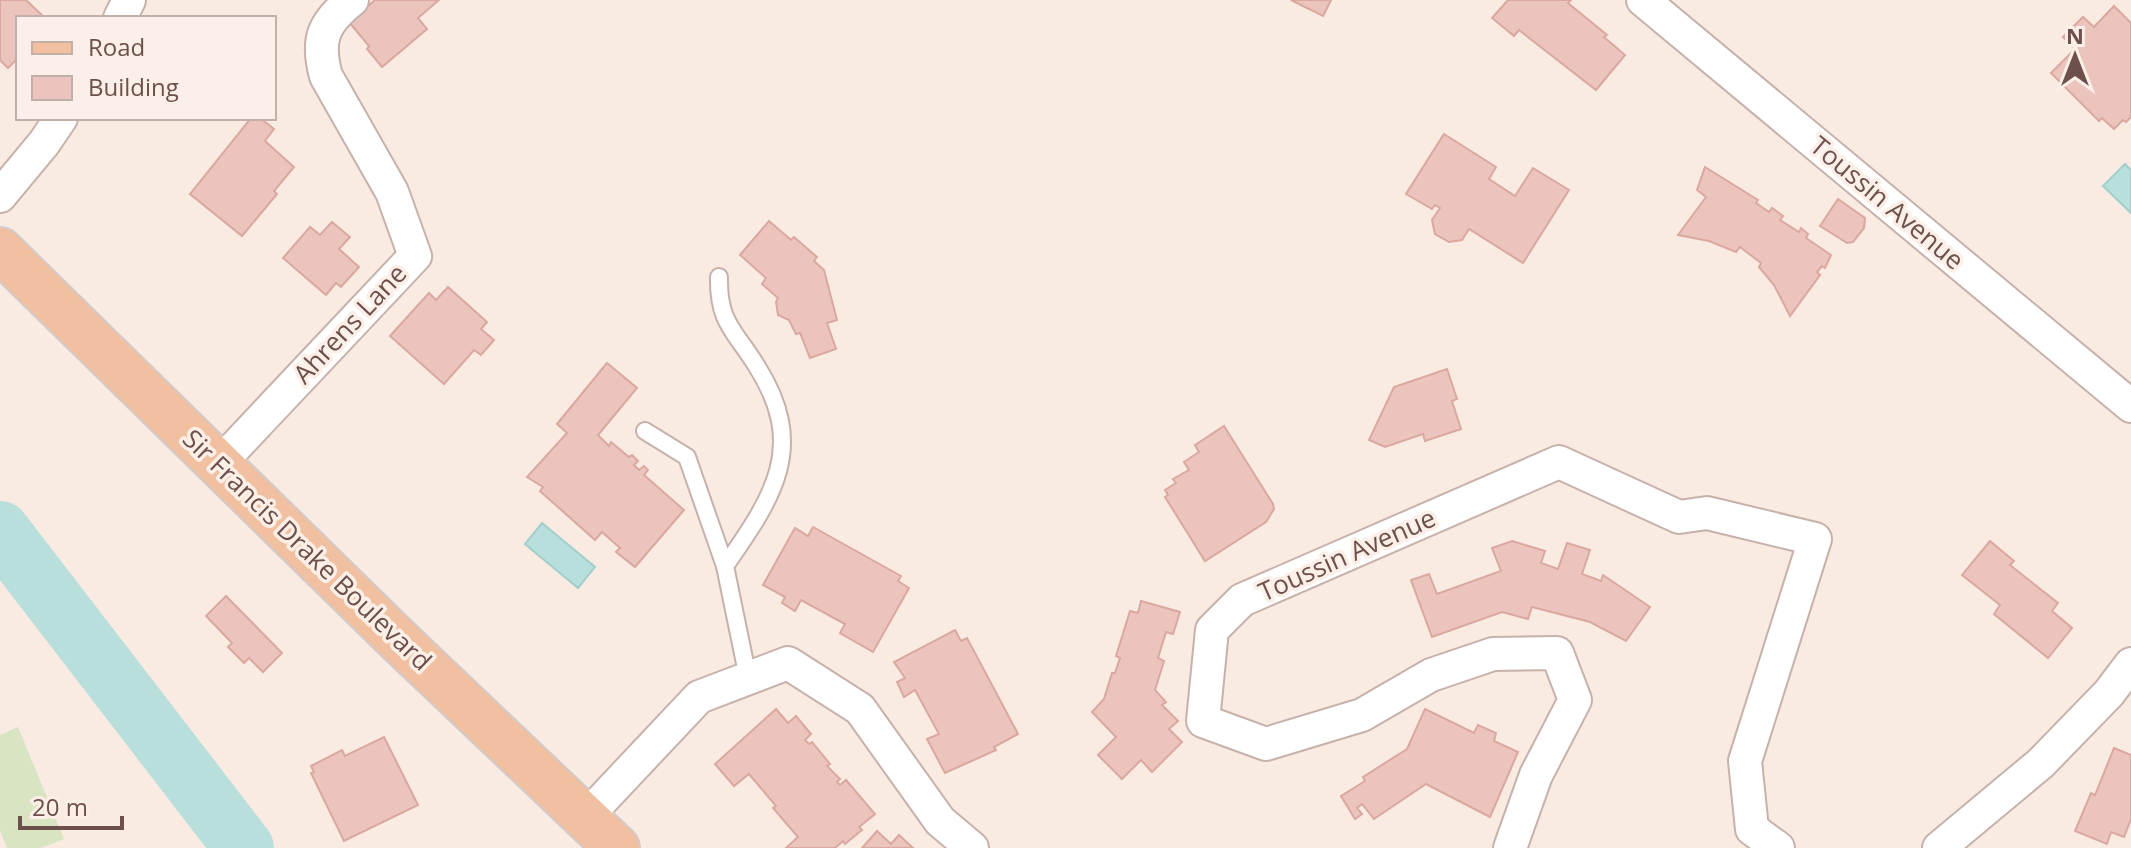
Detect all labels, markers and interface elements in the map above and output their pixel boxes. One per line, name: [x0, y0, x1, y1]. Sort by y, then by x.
legend: [16, 16, 276, 120]
north arrow: [2035, 16, 2115, 96]
text: N: [2066, 20, 2084, 50]
text: Road: [88, 30, 145, 63]
text: Building: [88, 70, 179, 103]
street label: Toussin Avenue: [1803, 127, 1972, 277]
street label: Ahrens Lane: [285, 256, 414, 391]
street label: Sir Francis Drake Boulevard: [175, 421, 440, 678]
street label: Toussin Avenue: [1252, 499, 1441, 609]
scale bar: [20, 780, 122, 830]
text: 20 m: [32, 790, 88, 823]

